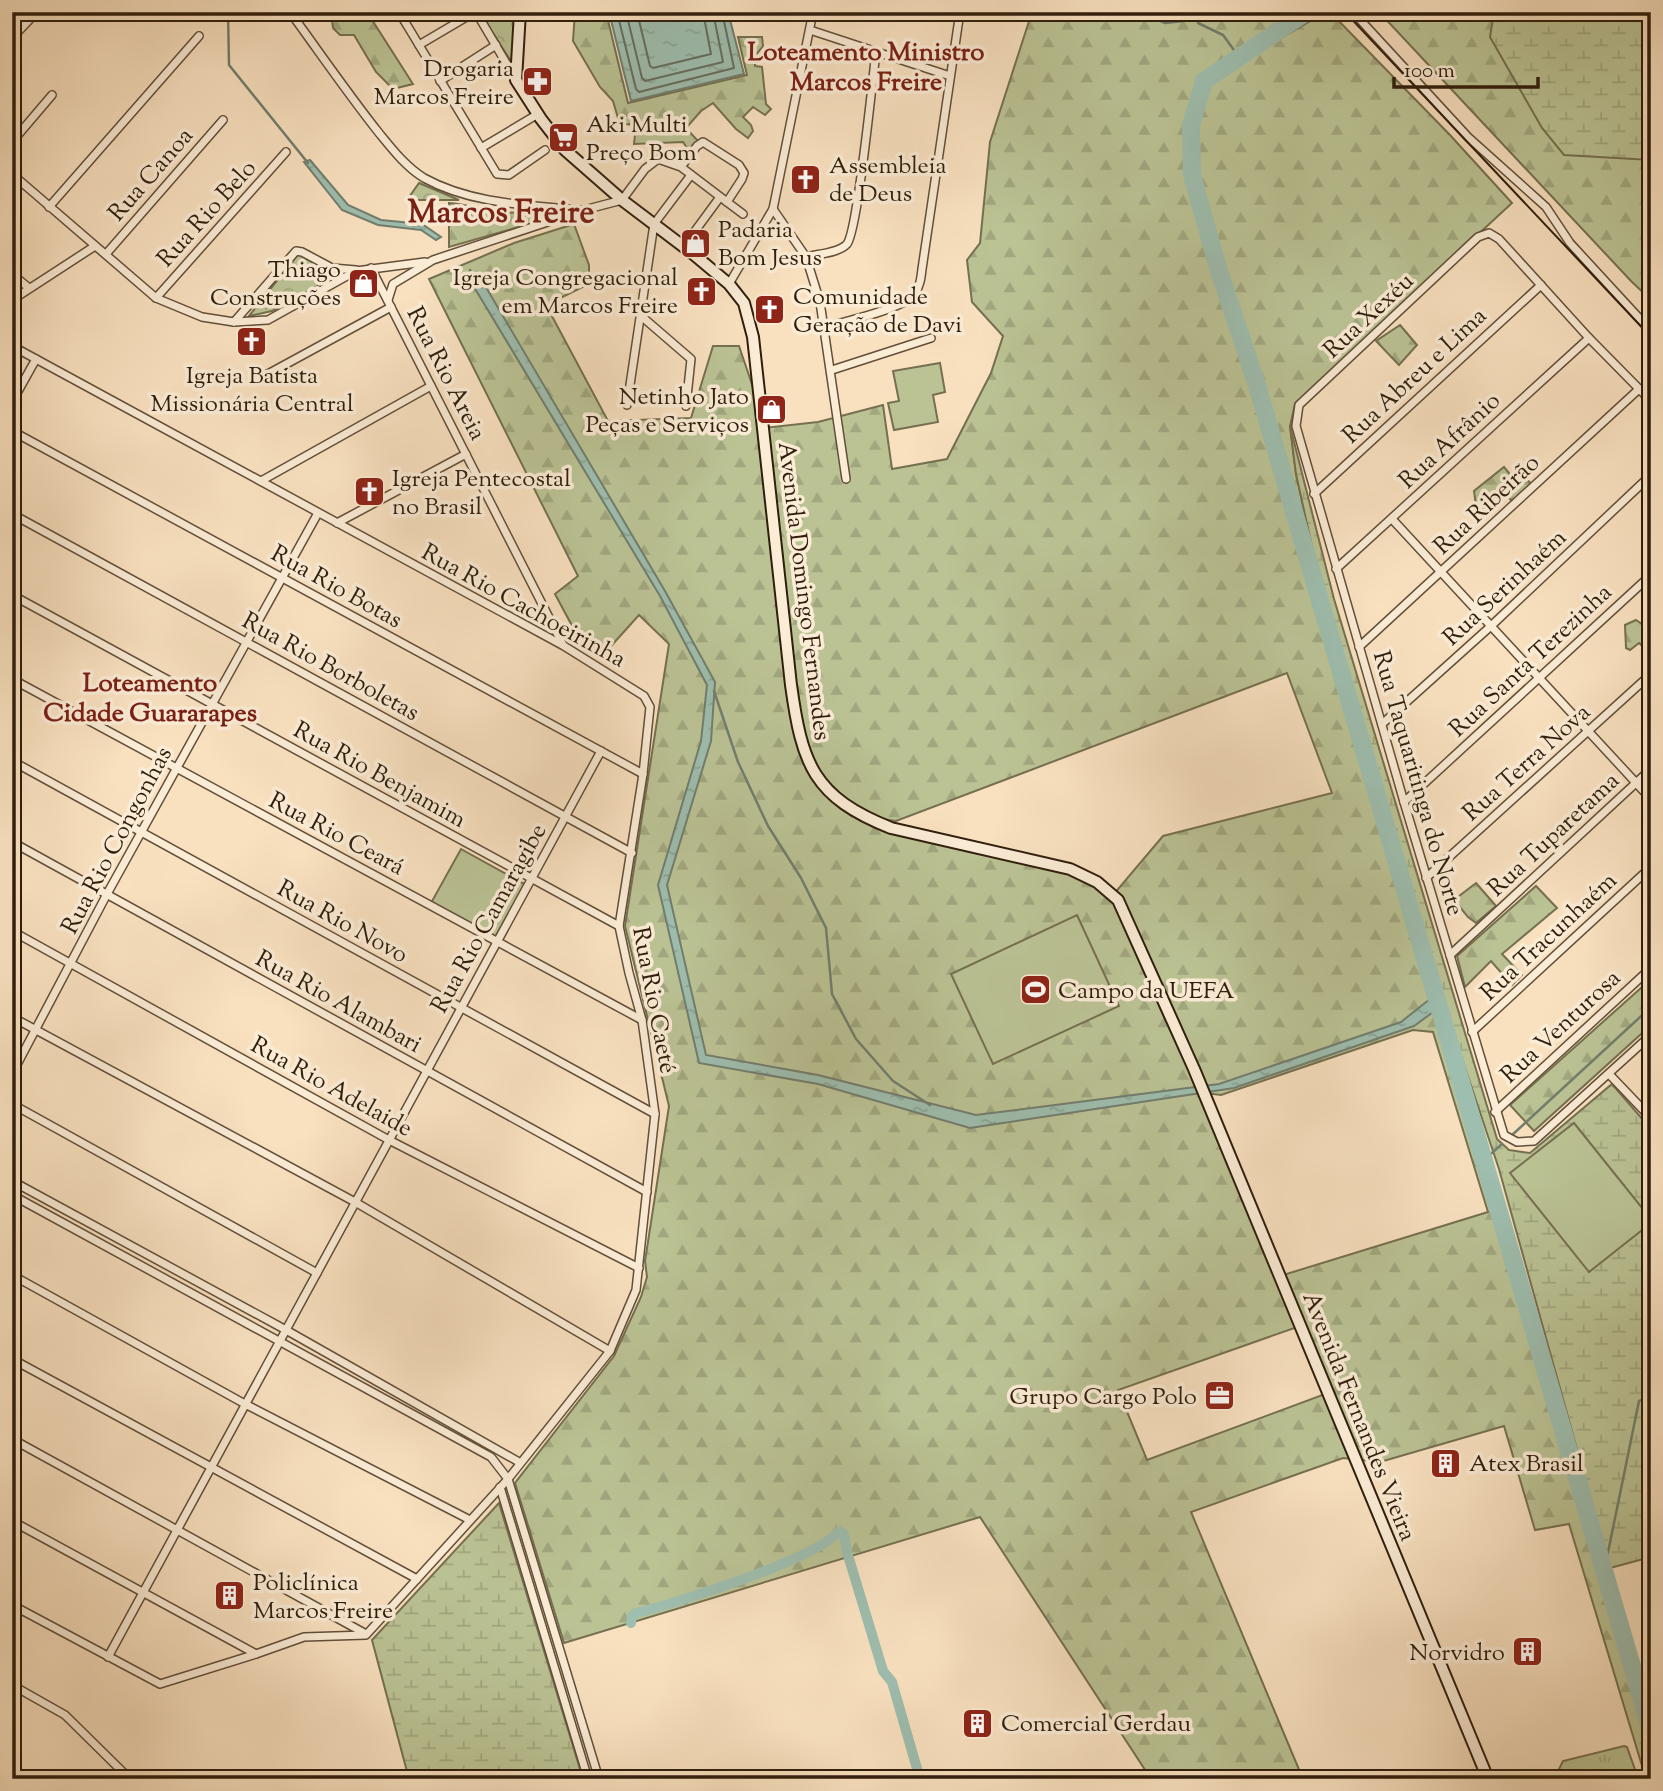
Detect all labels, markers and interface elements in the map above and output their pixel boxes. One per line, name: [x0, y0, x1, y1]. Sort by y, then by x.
district label: Loteamento Ministro Marcos Freire: [748, 35, 985, 102]
scale bar: [1394, 46, 1537, 90]
place label: Drogaria Marcos Freire: [374, 53, 514, 115]
text: 100 m: [1404, 57, 1455, 87]
pharmacy icon: Drogaria Marcos Freire: [520, 65, 554, 99]
place label: Aki Multi Preço Bom: [586, 109, 697, 171]
street label: Rua Canoa: [101, 121, 202, 230]
supermarket icon: Aki Multi Preço Bom: [546, 121, 580, 155]
place label: Assembleia de Deus: [829, 150, 947, 212]
street label: Rua Rio Belo: [150, 153, 265, 276]
church icon: Assembleia de Deus: [789, 162, 823, 196]
district label: Marcos Freire: [407, 191, 595, 237]
place label: Padaria Bom Jesus: [718, 214, 822, 276]
shop icon: Padaria Bom Jesus: [678, 226, 712, 260]
place label: Thiago Construções: [210, 254, 341, 316]
place label: Igreja Congregacional em Marcos Freire: [453, 262, 678, 324]
street label: Rua Xexéu: [1317, 265, 1422, 367]
shop icon: Thiago Construções: [347, 266, 381, 300]
church icon: Igreja Congregacional em Marcos Freire: [684, 274, 718, 308]
place label: Comunidade Geração de Davi: [793, 281, 962, 343]
church icon: Comunidade Geração de Davi: [753, 293, 787, 327]
street label: Rua Abreu e Lima: [1336, 300, 1495, 453]
street label: Rua Rio Areia: [397, 301, 493, 447]
church icon: Igreja Batista Missionária Central: [235, 324, 269, 358]
place label: Igreja Batista Missionária Central: [150, 360, 354, 422]
place label: Netinho Jato Peças e Serviços: [585, 381, 749, 443]
street label: Rua Afrânio: [1392, 385, 1509, 498]
shop icon: Netinho Jato Peças e Serviços: [755, 393, 789, 427]
street label: Avenida Domingo Fernandes: [768, 440, 838, 743]
street label: Rua Ribeirão: [1427, 447, 1548, 564]
place label: Igreja Pentecostal no Brasil: [392, 463, 571, 525]
church icon: Igreja Pentecostal no Brasil: [352, 475, 386, 509]
street label: Rua Serinhaém: [1436, 522, 1575, 655]
street label: Rua Rio Cachoeirinha: [415, 536, 631, 677]
street label: Rua Rio Botas: [264, 538, 408, 638]
street label: Rua Santa Terezinha: [1442, 577, 1620, 746]
street label: Rua Rio Borboletas: [235, 605, 425, 731]
street label: Rua Taquaritinga do Norte: [1363, 647, 1471, 920]
district label: Loteamento Cidade Guararapes: [43, 666, 257, 733]
street label: Rua Terra Nova: [1456, 697, 1599, 830]
street label: Rua Rio Benjamim: [286, 714, 472, 837]
street label: Rua Rio Congonhas: [54, 741, 182, 941]
street label: Rua Tuparetama: [1481, 765, 1628, 906]
street label: Rua Rio Ceará: [262, 785, 410, 885]
street label: Rua Rio Camaragibe: [424, 818, 556, 1020]
street label: Rua Tracunhaém: [1474, 865, 1625, 1010]
street label: Rua Rio Novo: [270, 873, 414, 973]
street label: Rua Rio Caeté: [622, 924, 684, 1077]
street label: Rua Rio Alambari: [249, 943, 427, 1063]
street label: Rua Venturosa: [1494, 963, 1629, 1092]
sports icon: Campo da UEFA: [1018, 973, 1052, 1007]
place label: Campo da UEFA: [1058, 975, 1235, 1009]
street label: Rua Rio Adelaide: [244, 1029, 418, 1146]
street label: Avenida Fernandes Vieira: [1293, 1287, 1424, 1546]
office icon: Grupo Cargo Polo: [1203, 1379, 1237, 1413]
place label: Grupo Cargo Polo: [1009, 1381, 1197, 1415]
building icon: Atex Brasil: [1429, 1446, 1463, 1480]
place label: Atex Brasil: [1469, 1448, 1584, 1482]
place label: Policlínica Marcos Freire: [253, 1567, 393, 1629]
building icon: Policlínica Marcos Freire: [213, 1579, 247, 1613]
building icon: Norvidro: [1511, 1635, 1545, 1669]
place label: Norvidro: [1409, 1637, 1505, 1671]
building icon: Comercial Gerdau: [961, 1706, 995, 1740]
place label: Comercial Gerdau: [1001, 1708, 1191, 1742]

